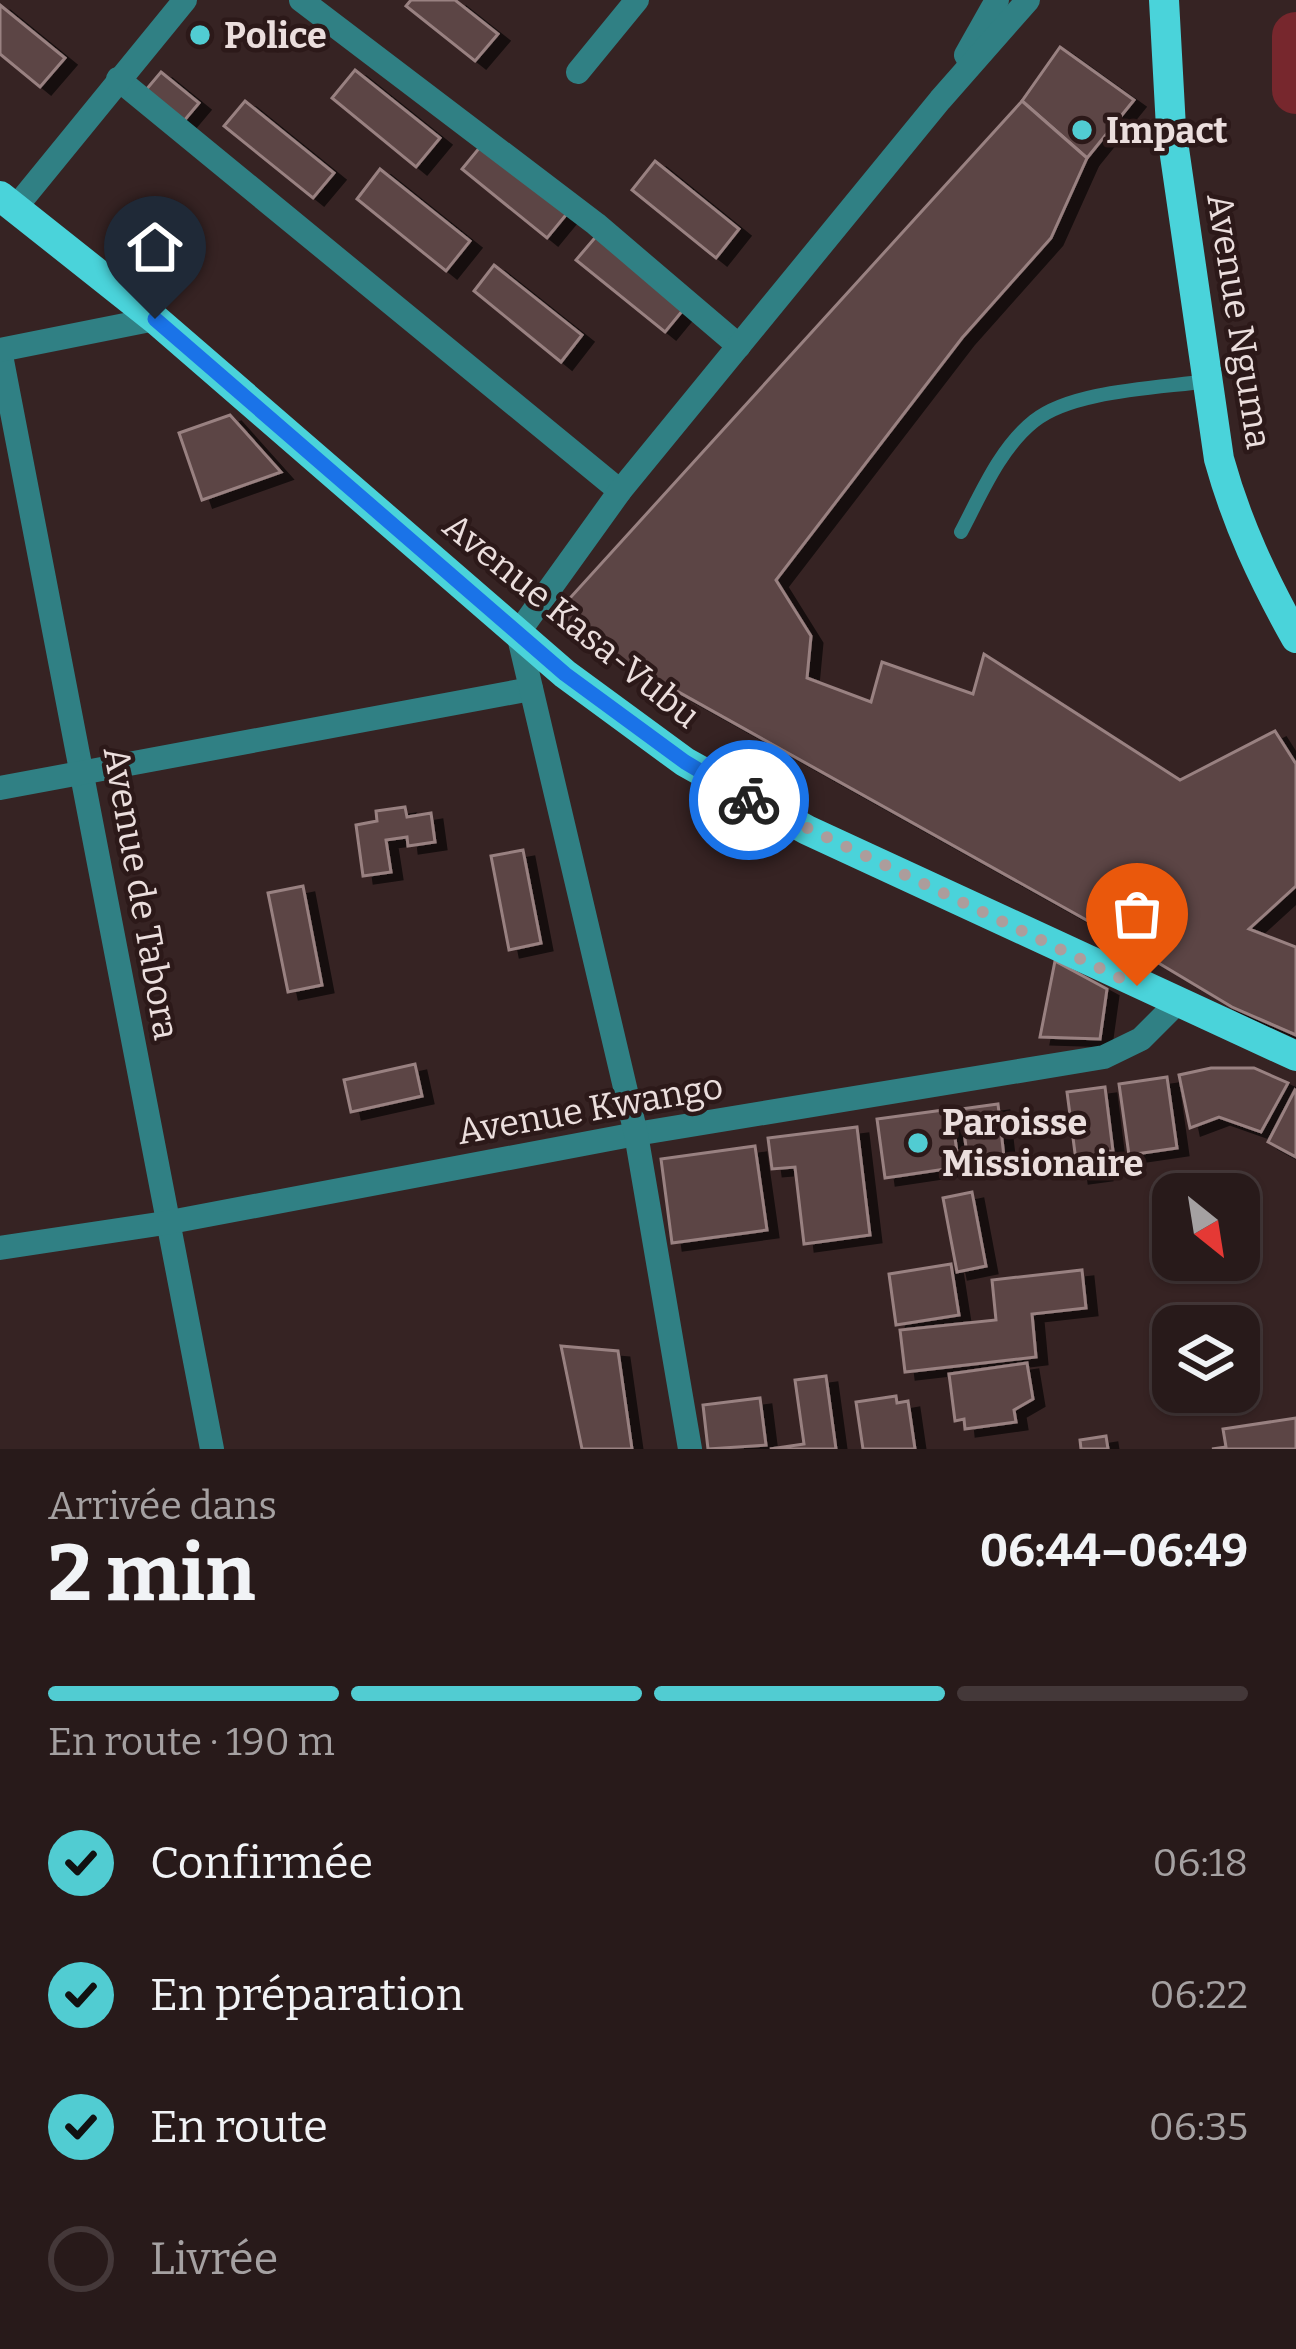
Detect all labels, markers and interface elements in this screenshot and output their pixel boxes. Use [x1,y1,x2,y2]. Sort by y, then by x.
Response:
place label: Police [224,14,327,58]
marker: Police [187,22,213,48]
place label: Impact [1106,109,1228,153]
marker: Impact [1069,117,1095,143]
street label: Avenue Nguma [1197,190,1281,452]
pin [104,196,206,319]
icon: home [122,214,188,280]
street label: Avenue Kasa-Vubu [434,504,708,738]
courier [689,740,809,860]
street label: Avenue de Tabora [94,743,188,1043]
icon: bike [716,767,782,833]
pin [1086,863,1188,986]
icon: bag [1104,881,1170,947]
street label: Avenue Kwango [454,1064,726,1154]
place label: Paroisse Missionaire [942,1101,1144,1186]
marker: Paroisse Missionaire [905,1130,931,1156]
north arrow [1152,1173,1260,1281]
map controls [1152,1173,1260,1413]
button: layers [1152,1305,1260,1413]
text: Arrivée dans [48,1483,277,1529]
text: 06:44–06:49 [980,1524,1248,1578]
text: 2 min [48,1527,255,1621]
text: En route · 190 m [48,1719,335,1765]
icon: check [48,1830,114,1896]
text: Confirmée [150,1836,373,1890]
text: 06:18 [1153,1840,1248,1886]
icon: check [48,1962,114,2028]
text: En préparation [150,1968,464,2022]
text: 06:22 [1149,1972,1248,2018]
icon: check [48,2094,114,2160]
text: En route [150,2100,328,2154]
text: 06:35 [1149,2104,1248,2150]
text: Livrée [150,2232,278,2286]

